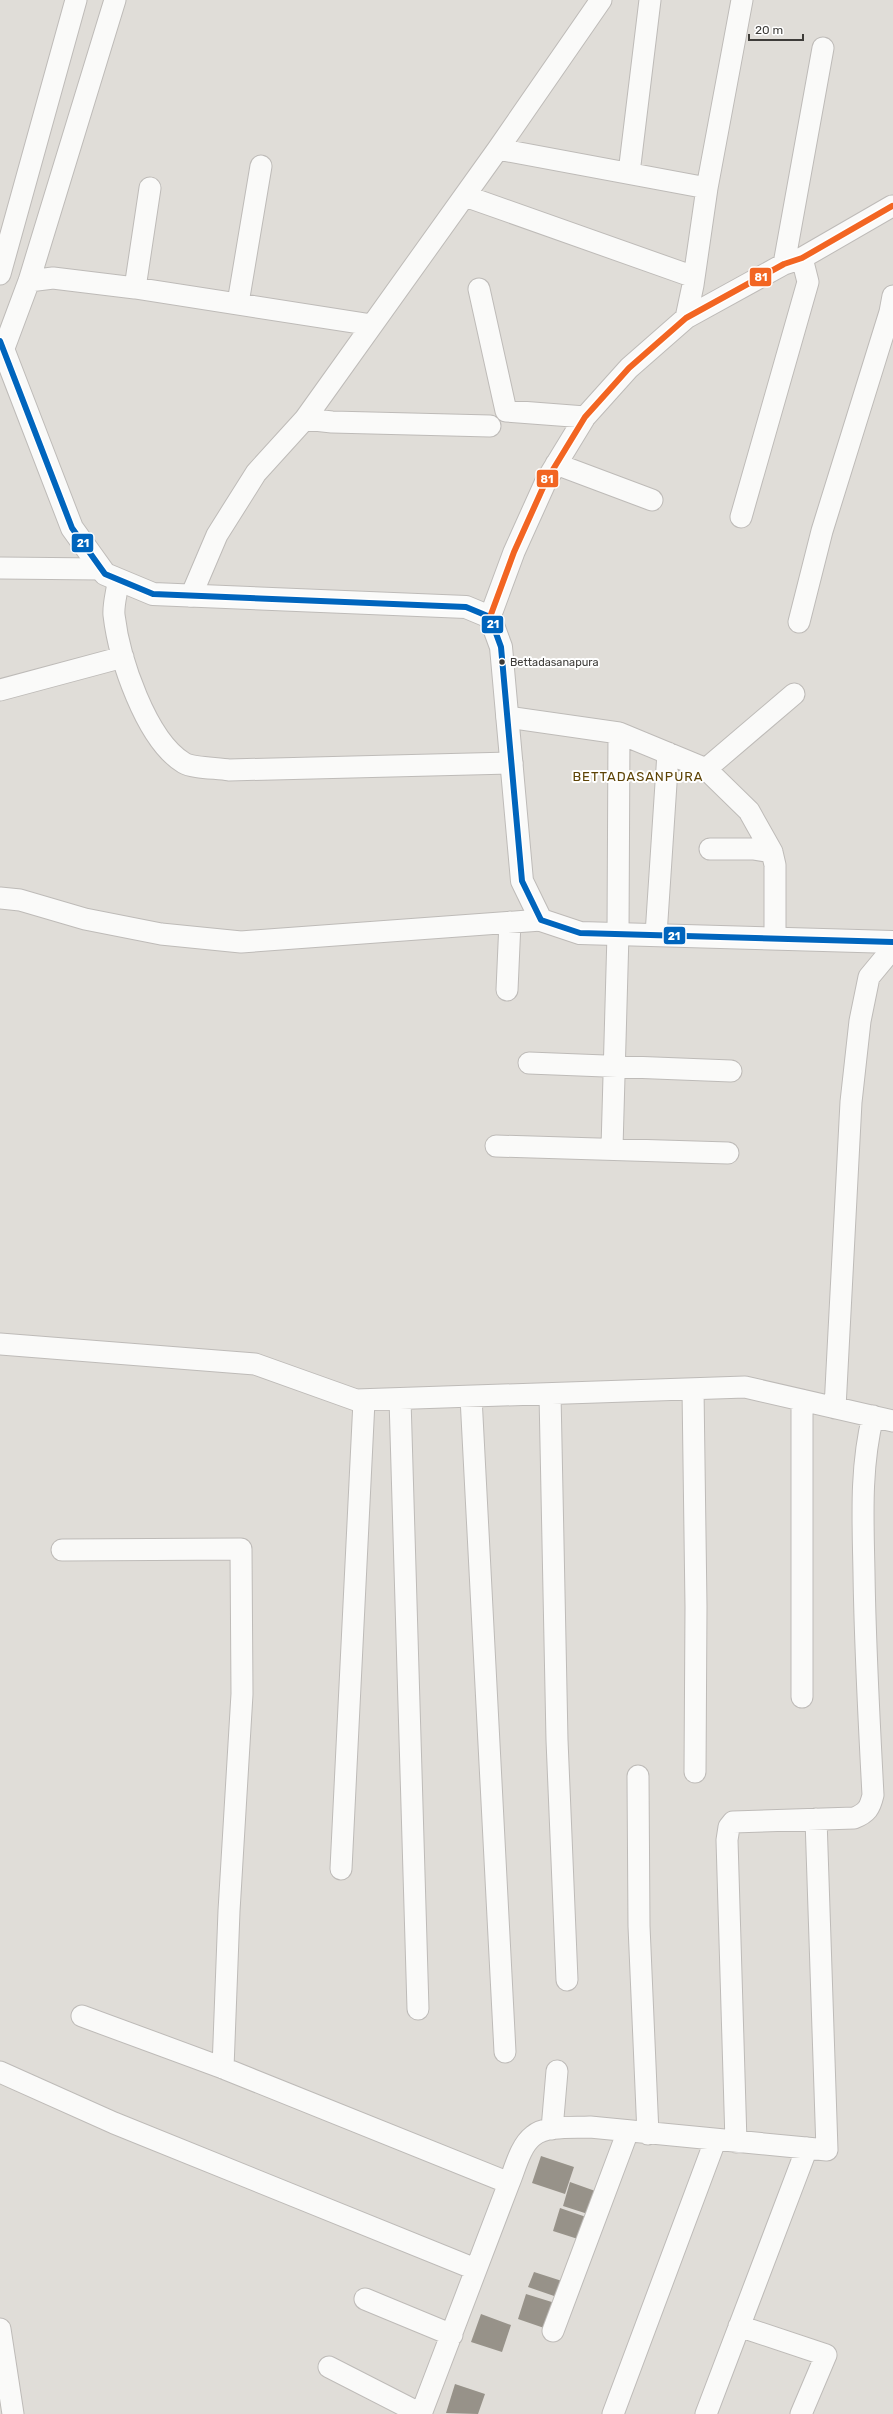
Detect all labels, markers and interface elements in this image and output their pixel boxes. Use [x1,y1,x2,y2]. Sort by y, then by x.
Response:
scale bar [749,16,803,42]
text: 20 m [755,23,783,37]
line badge: 81 [749,267,772,287]
text: 81 [755,271,767,284]
line badge: 81 [536,469,559,488]
text: 81 [541,473,553,486]
line badge: 21 [71,533,94,553]
text: 21 [77,537,89,550]
line badge: 21 [481,615,504,634]
text: 21 [487,618,499,631]
place label: Bettadasanapura [510,656,599,669]
marker: Bettadasanapura [497,657,507,667]
district label: BETTADASANPURA [572,769,704,784]
line badge: 21 [663,926,686,945]
text: 21 [668,930,680,943]

